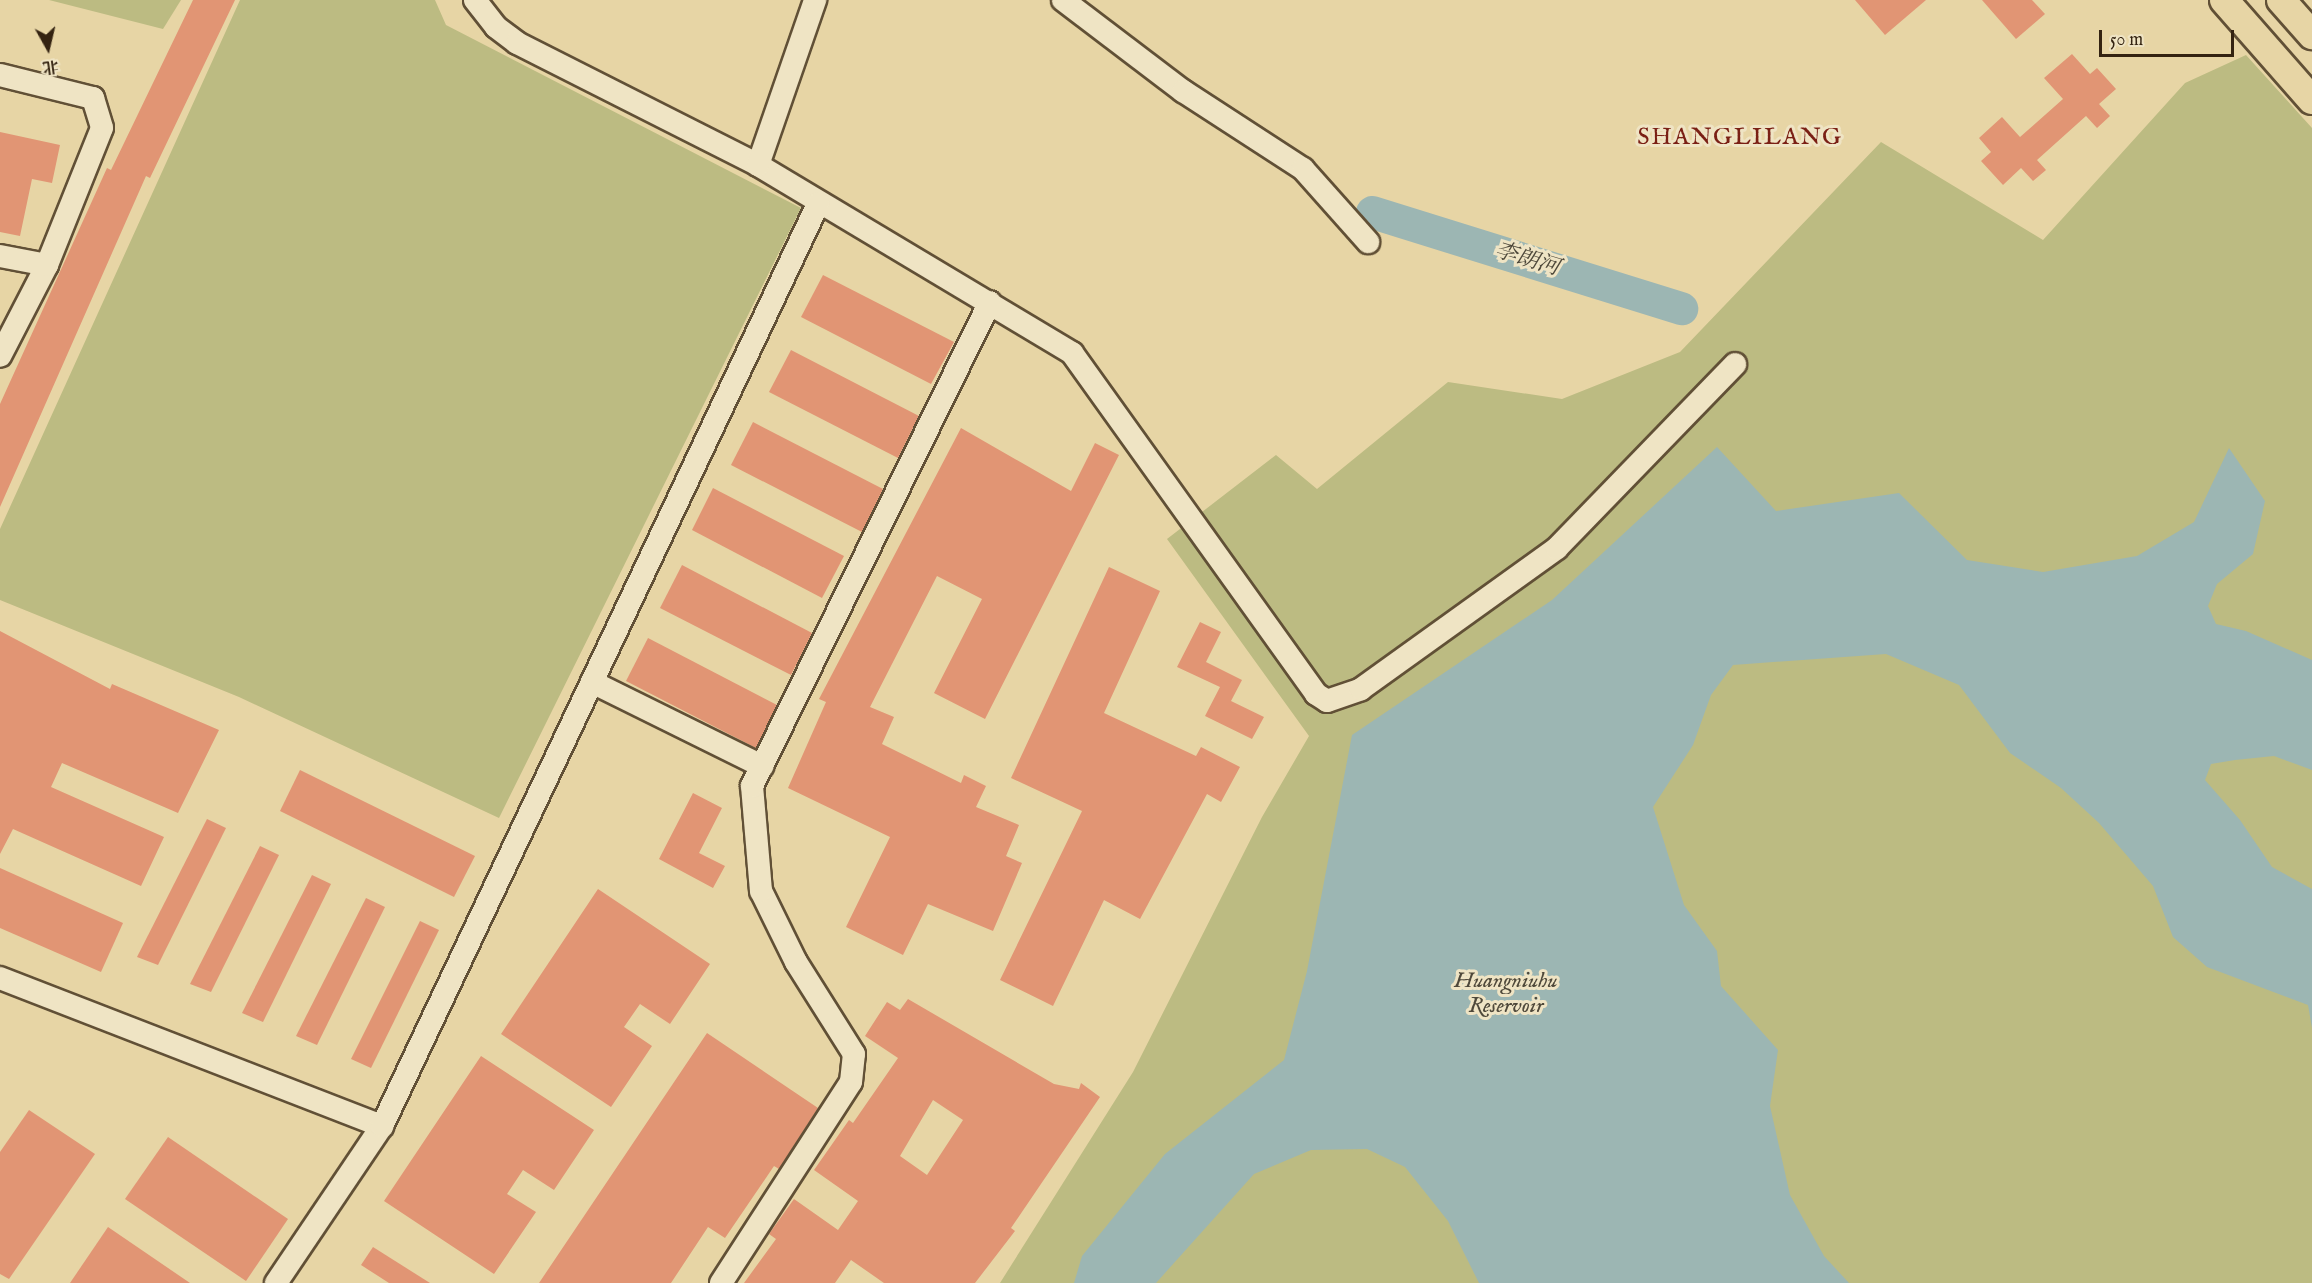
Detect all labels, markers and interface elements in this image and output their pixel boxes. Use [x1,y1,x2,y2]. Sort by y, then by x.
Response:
north arrow [18,18,78,78]
scale bar [2102,18,2237,56]
text: 50 m [2110,29,2143,52]
text: 北 [41,55,60,77]
district label: SHANGLILANG [1637,124,1843,152]
water label: 李朗河 [1492,238,1562,282]
water label: Huangniuhu Reservoir [1454,968,1558,1020]

